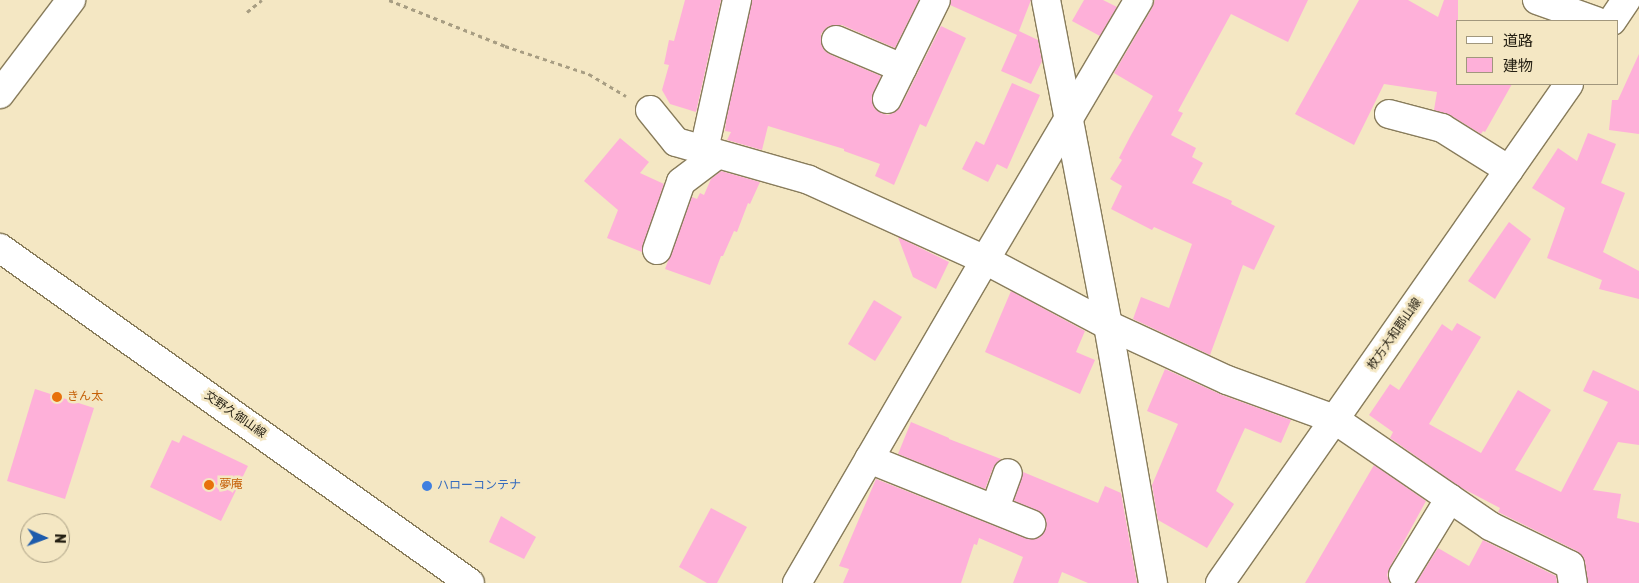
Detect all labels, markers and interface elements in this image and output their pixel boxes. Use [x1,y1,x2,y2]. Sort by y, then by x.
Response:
legend [1456,20,1619,85]
text: 道路 [1503,32,1533,50]
text: 建物 [1503,57,1533,75]
street label: 枚方大和郡山線 [1365,295,1425,373]
street label: 交野久御山線 [201,388,269,442]
place label: きん太 [67,390,103,404]
marker: きん太 [51,391,63,403]
place label: 夢庵 [219,478,243,492]
marker: 夢庵 [203,479,215,491]
place label: ハローコンテナ [437,479,521,493]
marker: ハローコンテナ [421,480,433,492]
north arrow [20,513,70,563]
text: N [51,533,68,544]

